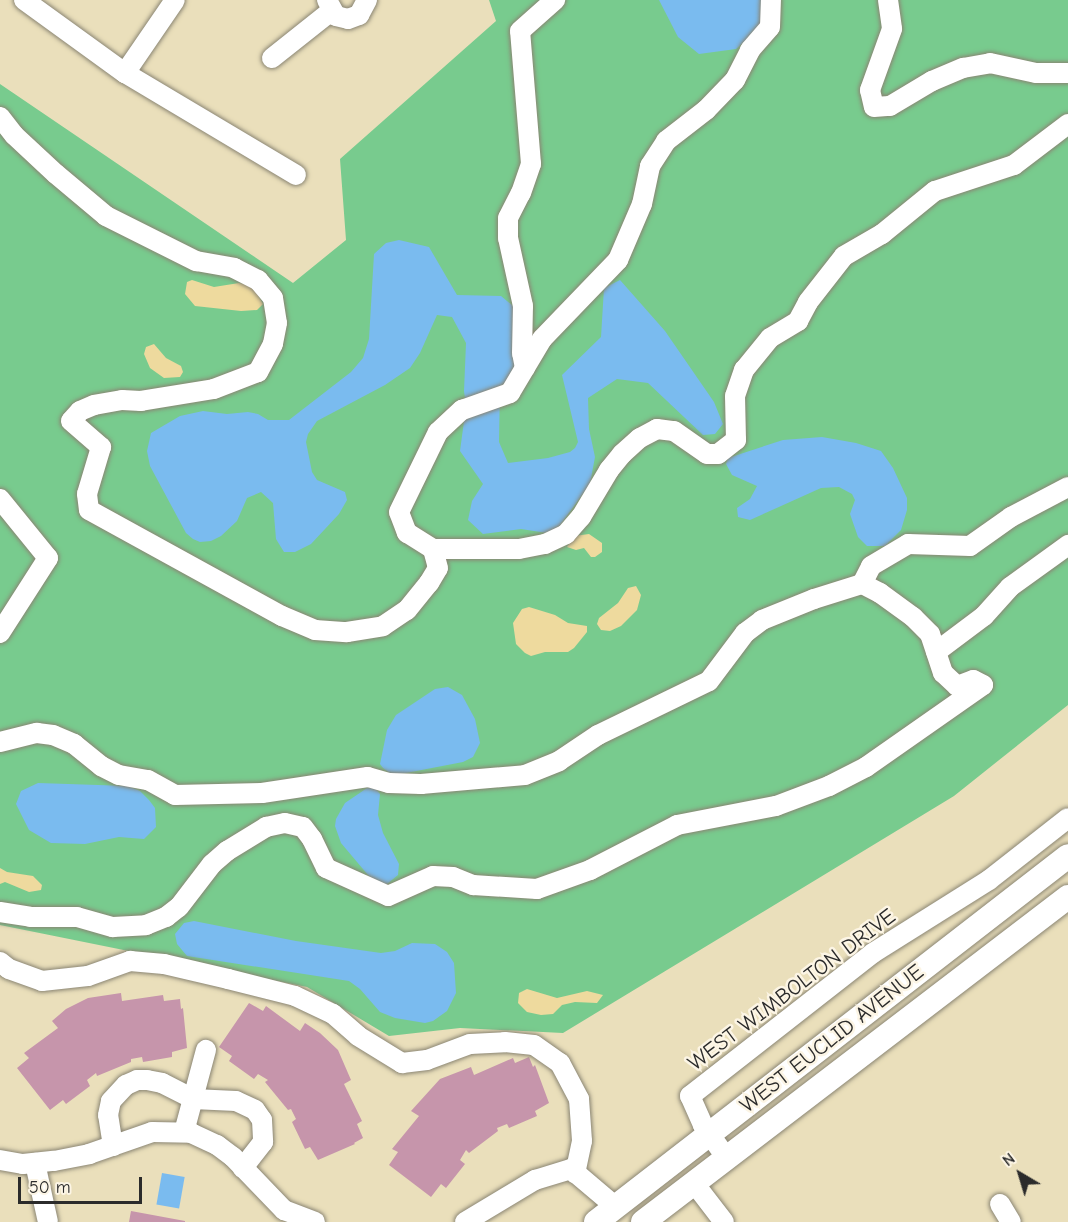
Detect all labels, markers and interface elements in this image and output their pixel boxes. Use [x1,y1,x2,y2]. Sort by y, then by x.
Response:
street label: WEST WIMBOLTON DRIVE [683,903,901,1077]
street label: WEST EUCLID AVENUE [735,959,929,1119]
north arrow [990,1144,1050,1204]
text: N [999,1150,1019,1170]
scale bar [21,1165,146,1203]
text: 50 m [29,1177,71,1198]

